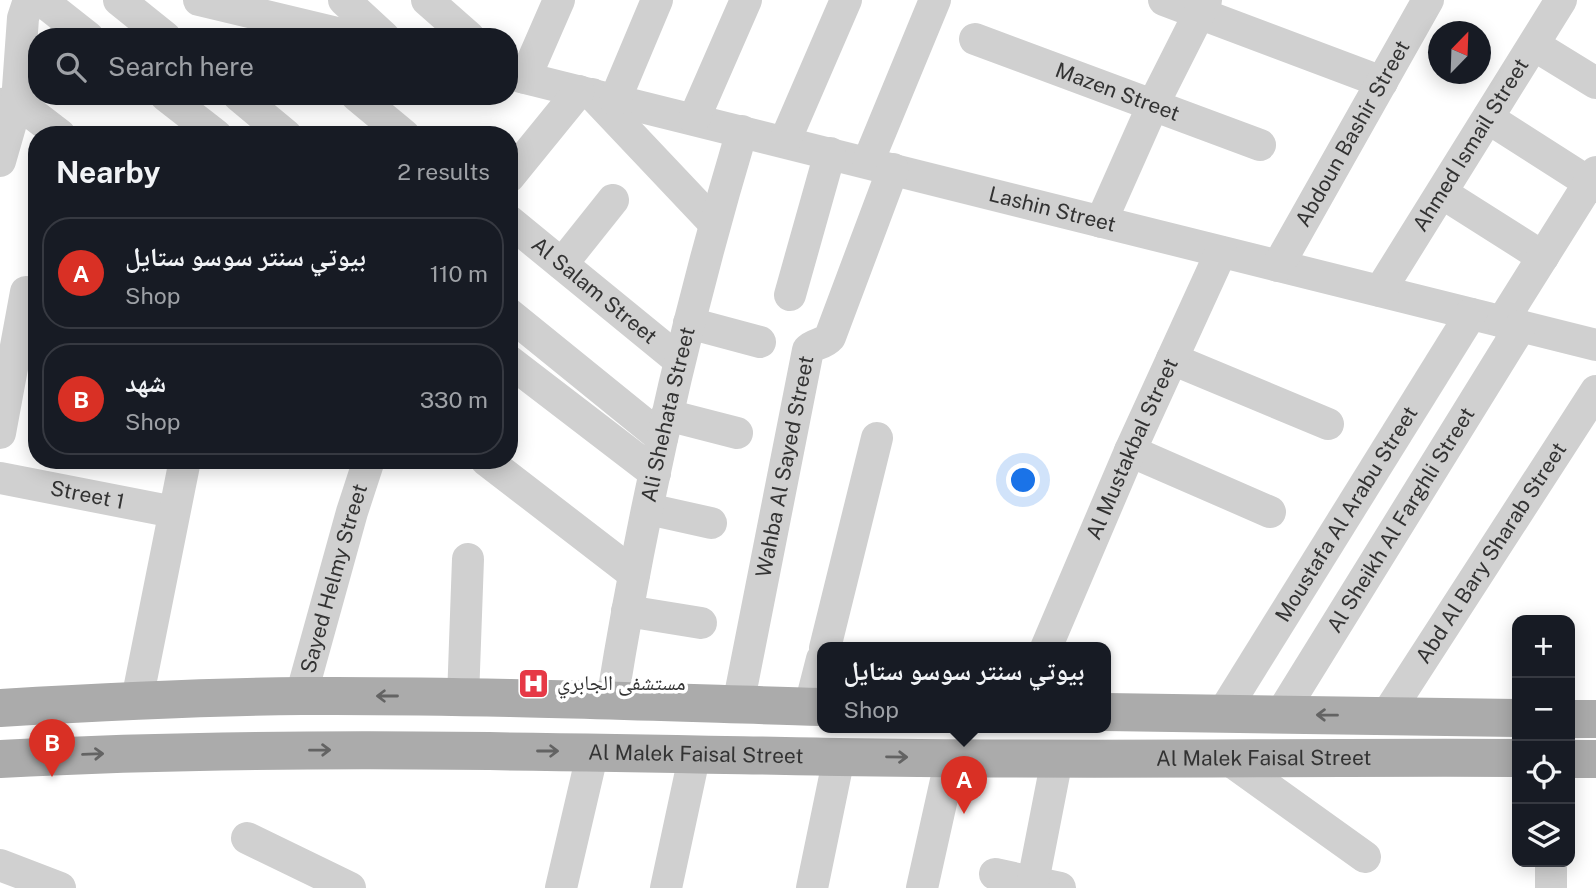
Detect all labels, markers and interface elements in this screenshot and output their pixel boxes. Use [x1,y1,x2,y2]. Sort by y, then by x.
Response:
north arrow [1428,21,1491,84]
search box [28,28,518,105]
street label: Abdoun Bashir Street [1290,36,1415,231]
icon: search [52,48,90,86]
text: Search here [108,51,254,82]
street label: Ahmed Ismail Street [1407,53,1534,236]
street label: Mazen Street [1052,57,1183,126]
text: Nearby [56,154,160,190]
text: 2 results [397,158,490,185]
street label: Lashin Street [986,181,1119,237]
street label: Al Salam Street [527,232,662,349]
text: بيوتي سنتر سوسو ستايل [125,241,366,272]
text: A [73,260,89,287]
text: 110 m [430,260,488,287]
text: Shop [125,282,180,309]
street label: Ali Shehata Street [636,324,700,504]
street label: Wahba Al Sayed Street [750,353,819,580]
street label: Al Mustakbal Street [1081,354,1183,543]
text: شهد [125,367,166,398]
text: B [73,386,89,413]
text: 330 m [420,386,488,413]
street label: Moustafa Al Arabu Street [1270,401,1423,627]
street label: Al Sheikh Al Farghli Street [1321,403,1480,637]
text: Shop [125,408,180,435]
street label: Abd Al Bary Sharab Street [1410,438,1571,668]
your location [1006,463,1040,497]
street label: Street 1 [48,475,127,514]
street label: Sayed Helmy Street [295,481,372,676]
map controls [1512,615,1575,867]
button: + [1512,615,1575,678]
popup [817,642,1111,733]
text: بيوتي سنتر سوسو ستايل [844,655,1084,686]
hospital icon: مستشفى الجابري [517,666,551,700]
place label: مستشفى الجابري [557,670,686,699]
button: − [1512,678,1575,741]
one-way arrow [375,689,398,703]
text: Shop [844,696,899,723]
one-way arrow [1315,708,1338,722]
pin: B [29,719,75,777]
street label: Al Malek Faisal Street [588,739,804,768]
button: locate [1512,741,1575,804]
one-way arrow [308,743,331,757]
one-way arrow [536,744,559,758]
street label: Al Malek Faisal Street [1156,745,1372,771]
one-way arrow [81,748,104,761]
one-way arrow [886,751,909,764]
pin: A [941,756,987,814]
button: layers [1512,804,1575,867]

